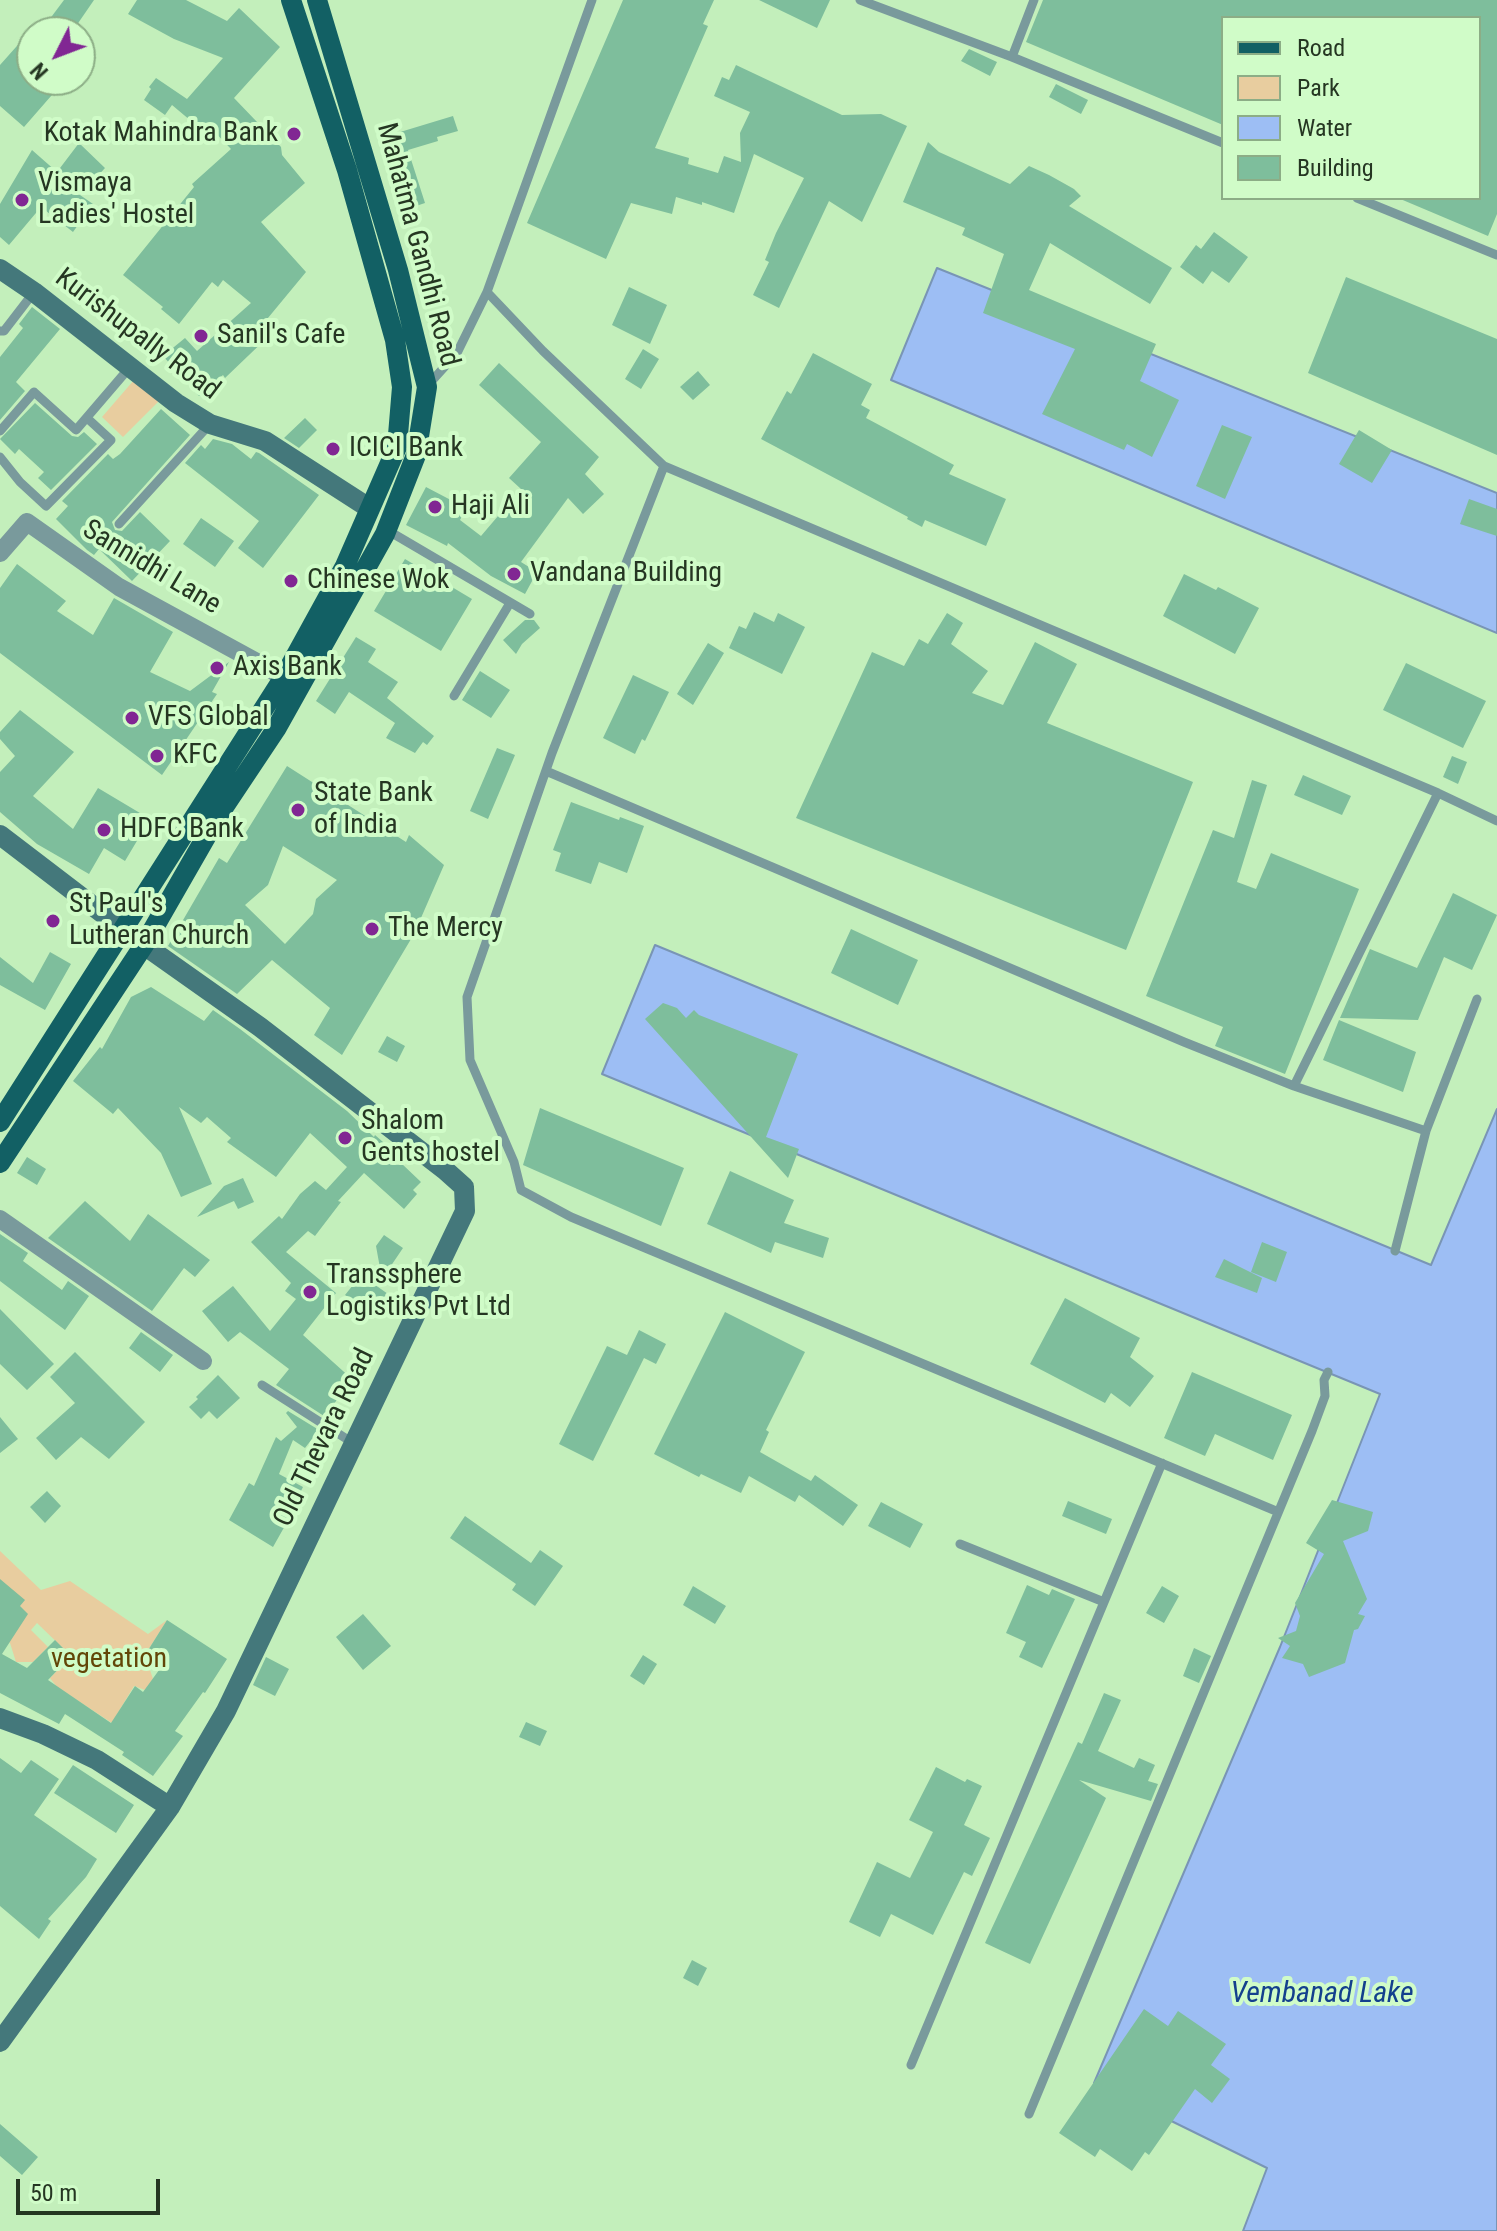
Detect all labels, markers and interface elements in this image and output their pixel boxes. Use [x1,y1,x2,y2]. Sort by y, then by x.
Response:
north arrow [16,16,96,96]
legend [1221,16,1481,200]
text: Road [1297,34,1345,62]
text: N [25,58,53,84]
text: Park [1297,74,1340,102]
text: Water [1297,114,1352,142]
place label: Kotak Mahindra Bank [44,117,278,151]
street label: Mahatma Gandhi Road [368,120,466,370]
marker: Kotak Mahindra Bank [285,125,303,143]
text: Building [1297,154,1374,182]
place label: Vismaya Ladies' Hostel [38,167,194,233]
marker: Vismaya Ladies' Hostel [13,191,31,209]
street label: Kurishupally Road [48,262,226,408]
place label: Sanil's Cafe [217,319,345,353]
marker: Sanil's Cafe [192,327,210,345]
place label: ICICI Bank [349,432,463,466]
marker: ICICI Bank [324,440,342,458]
place label: Haji Ali [451,490,530,524]
marker: Haji Ali [426,498,444,516]
street label: Sannidhi Lane [76,514,226,622]
place label: Vandana Building [530,557,722,591]
place label: Chinese Wok [307,564,449,598]
marker: Vandana Building [505,565,523,583]
marker: Chinese Wok [282,572,300,590]
place label: Axis Bank [233,651,342,685]
marker: Axis Bank [208,659,226,677]
place label: VFS Global [148,701,269,735]
marker: VFS Global [123,709,141,727]
place label: KFC [173,739,218,773]
marker: KFC [148,747,166,765]
place label: State Bank of India [314,777,433,843]
marker: State Bank of India [289,801,307,819]
place label: HDFC Bank [120,813,244,847]
marker: HDFC Bank [95,821,113,839]
place label: St Paul's Lutheran Church [69,888,249,954]
marker: St Paul's Lutheran Church [44,912,62,930]
place label: The Mercy [388,912,503,946]
marker: The Mercy [363,920,381,938]
place label: Shalom Gents hostel [361,1105,500,1171]
marker: Shalom Gents hostel [336,1129,354,1147]
place label: Transsphere Logistiks Pvt Ltd [326,1259,511,1325]
marker: Transsphere Logistiks Pvt Ltd [301,1283,319,1301]
street label: Old Thevara Road [267,1344,383,1532]
park label: vegetation [51,1643,167,1677]
water label: Vembanad Lake [1230,1976,1414,2012]
scale bar [20,2163,164,2213]
text: 50 m [30,2179,77,2207]

